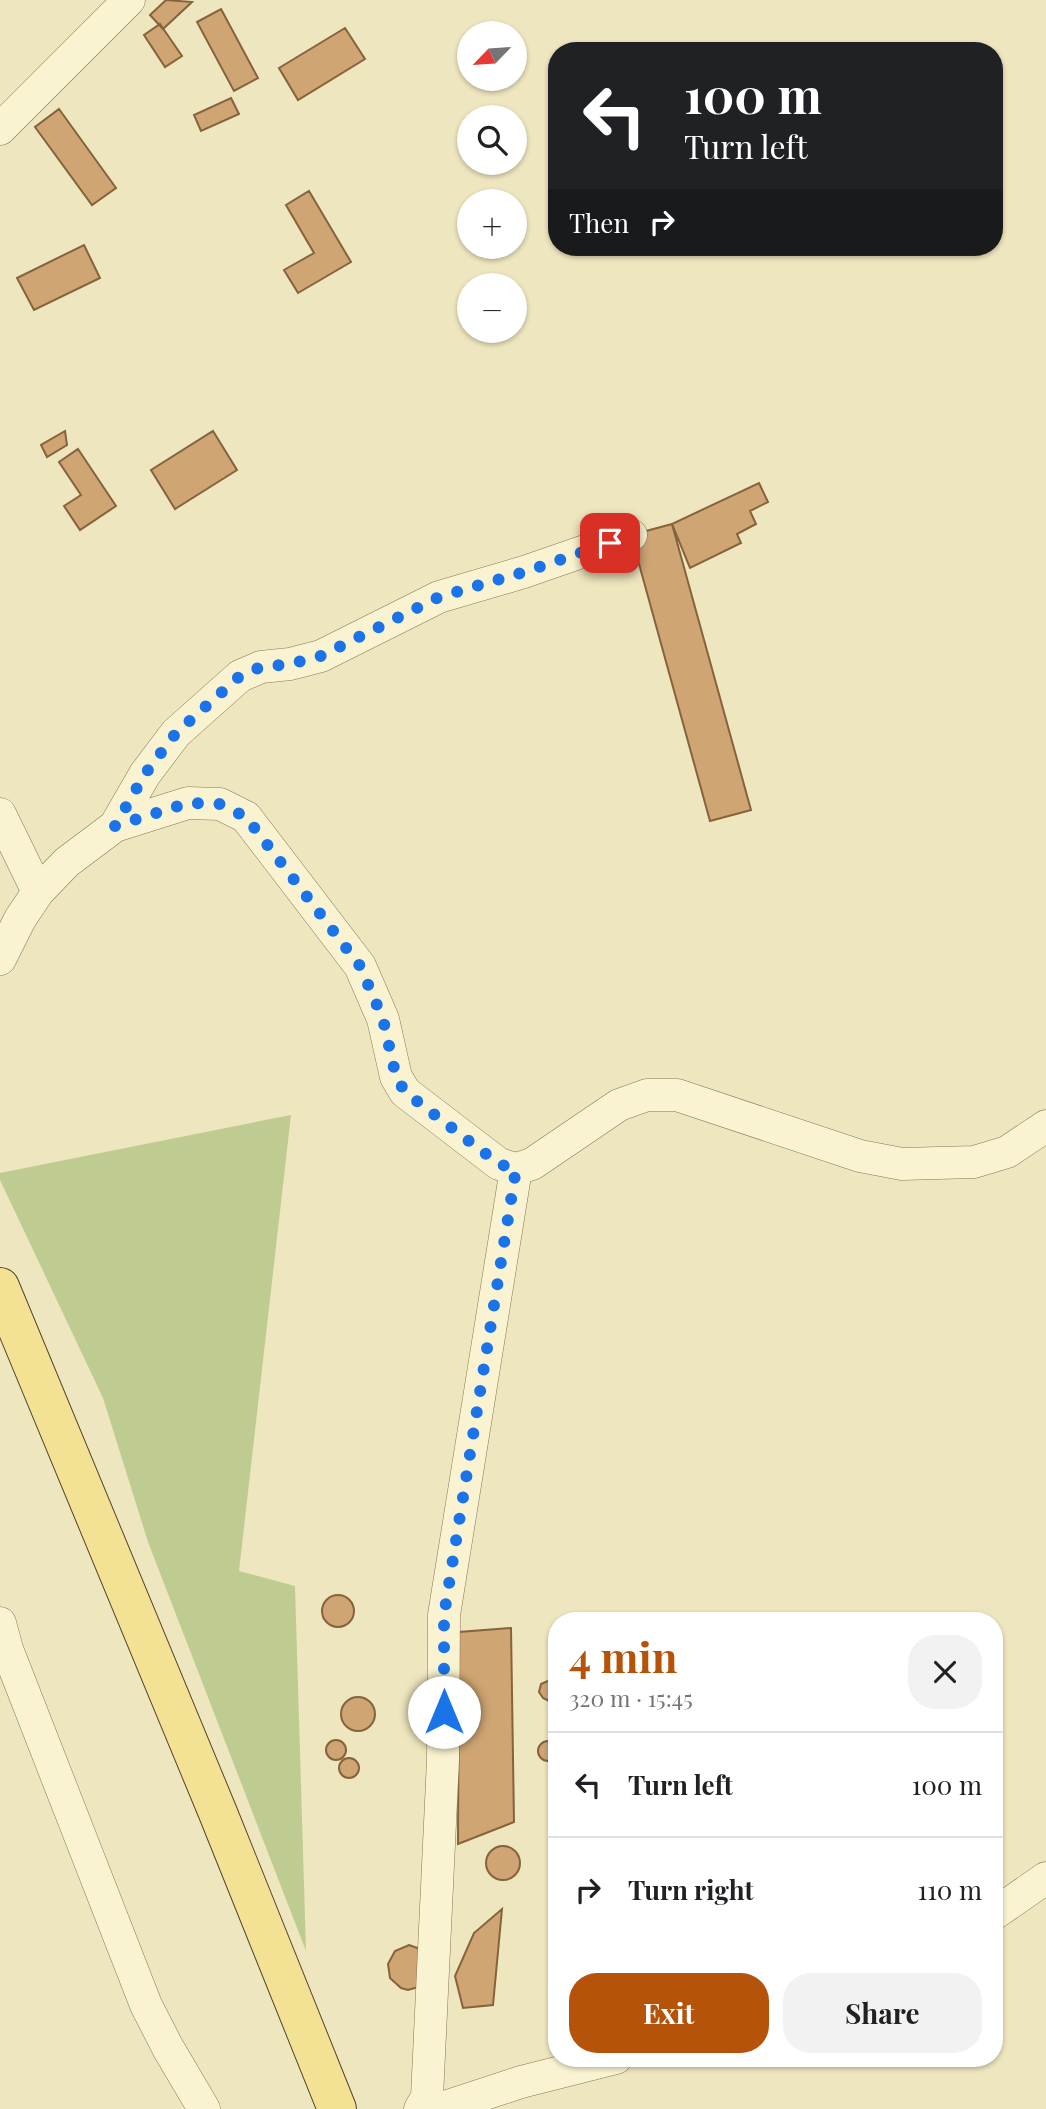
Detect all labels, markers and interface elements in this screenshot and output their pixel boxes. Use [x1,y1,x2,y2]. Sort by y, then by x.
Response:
north arrow [457,21,527,91]
map controls [457,21,527,343]
text: 100 m [684,61,822,126]
icon: left [569,70,660,161]
button: search [457,105,527,175]
text: Turn left [684,124,808,167]
button: + [457,189,527,259]
icon: right [643,203,681,241]
text: Then [569,205,629,240]
button: − [457,273,527,343]
pin [580,513,640,573]
icon: arrive [591,524,629,562]
text: 4 min [569,1628,678,1684]
button: close [908,1635,982,1709]
position arrow [407,1675,481,1749]
text: 320 m · 15:45 [569,1682,693,1713]
icon: left [569,1766,607,1804]
text: Turn left [628,1767,733,1802]
text: 100 m [912,1767,982,1802]
icon: right [569,1871,607,1909]
text: Turn right [628,1872,754,1907]
text: 110 m [918,1872,982,1907]
button: Exit [569,1973,769,2053]
button: Share [783,1973,982,2053]

